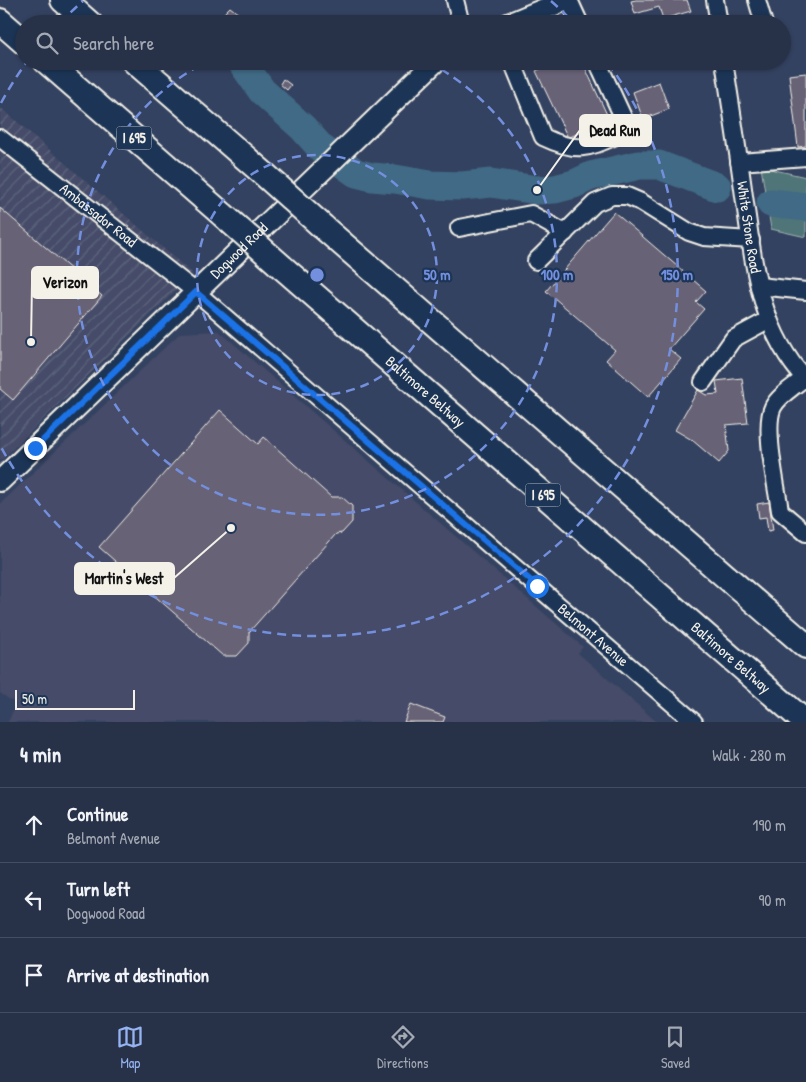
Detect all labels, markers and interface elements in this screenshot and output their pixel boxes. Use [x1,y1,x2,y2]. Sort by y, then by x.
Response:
search box [15,15,791,70]
icon: search [33,29,61,57]
text: Search here [73,30,154,56]
callout: Dead Run [580,115,651,146]
text: Dead Run [589,119,641,141]
road number: I 695 [116,126,152,150]
street label: Ambassador Road [56,178,142,252]
street label: White Stone Road [732,180,767,275]
street label: Dogwood Road [205,217,272,283]
text: 50 m [424,264,450,285]
text: 100 m [541,264,573,285]
text: 150 m [661,264,693,285]
centre of rings [308,266,326,284]
callout: Verizon [32,267,98,298]
text: Verizon [42,271,88,293]
street label: Baltimore Beltway [381,351,470,432]
route end [24,437,47,460]
road number: I 695 [526,484,560,506]
callout: Martin's West [75,563,174,594]
text: Martin's West [85,567,164,589]
route start [526,575,549,598]
street label: Belmont Avenue [554,598,633,671]
street label: Baltimore Beltway [687,617,776,698]
scale bar [15,687,135,710]
text: 50 m [22,689,47,708]
text: 4 min [20,740,61,769]
text: Walk · 280 m [712,744,786,766]
text: Continue [67,801,128,827]
icon: ahead [20,811,48,839]
text: 190 m [753,814,786,836]
text: Belmont Avenue [67,827,160,849]
text: Turn left [67,876,130,902]
icon: left [20,886,48,914]
text: 90 m [758,889,786,911]
text: Dogwood Road [67,902,145,924]
icon: arrive [20,961,48,989]
text: Arrive at destination [67,962,209,988]
tab: Map [116,1023,144,1072]
tab: Directions [377,1023,428,1072]
tab: Saved [661,1023,690,1072]

